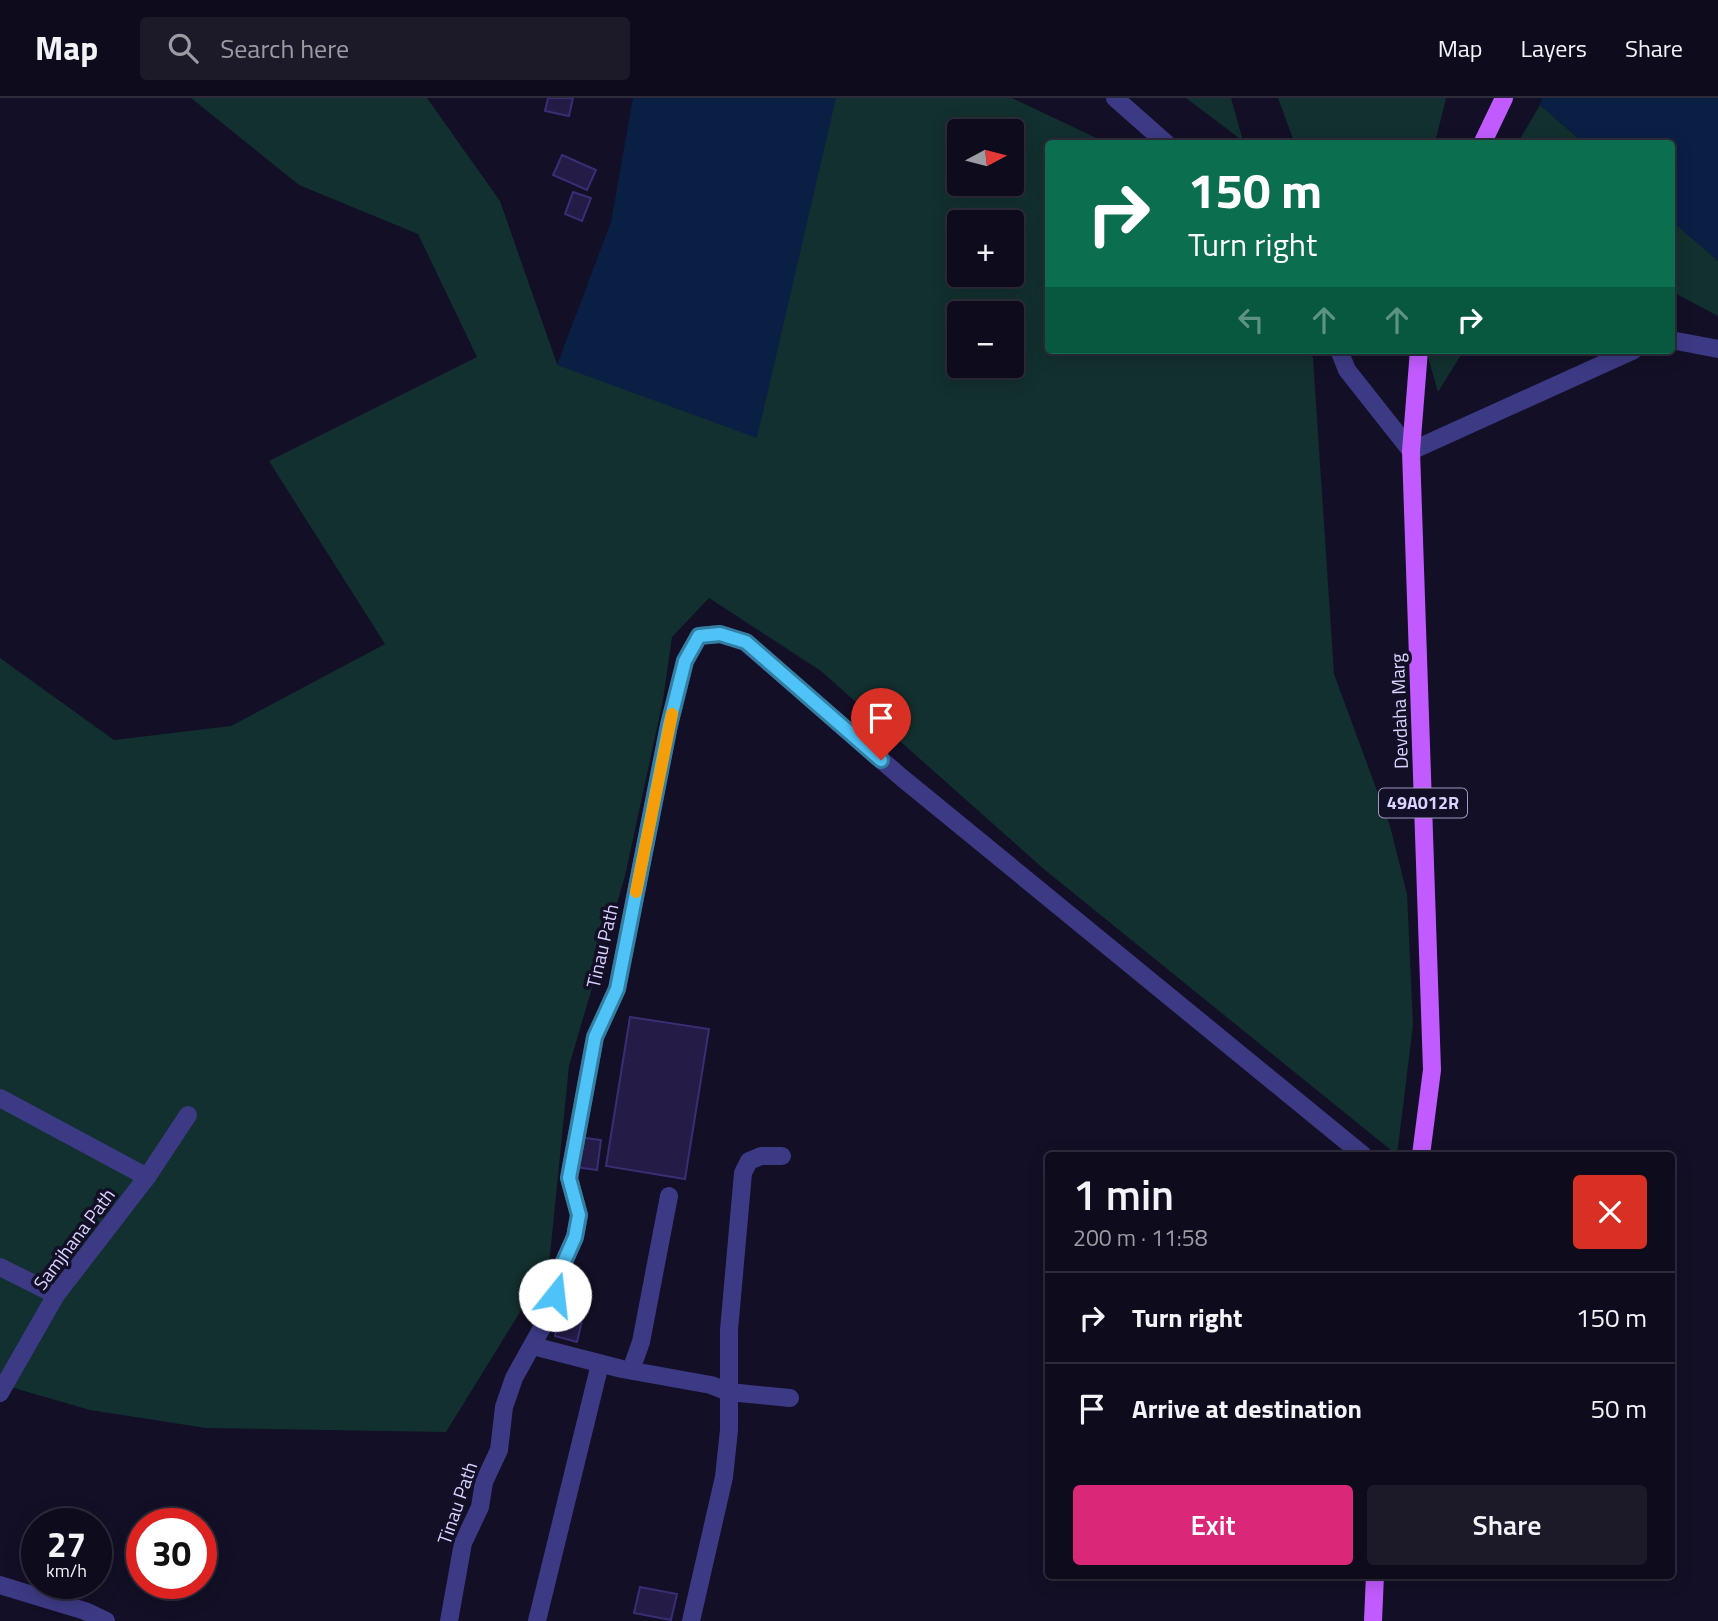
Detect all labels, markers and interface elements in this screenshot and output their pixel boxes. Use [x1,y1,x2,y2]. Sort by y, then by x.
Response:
search box [140,17,630,80]
text: Map [35,23,98,73]
icon: search [164,29,202,67]
text: Search here [220,29,349,68]
text: Map [1438,30,1483,66]
text: Layers [1521,30,1587,66]
text: Share [1625,30,1683,66]
north arrow [947,119,1024,196]
map controls [947,119,1024,378]
text: 150 m [1188,152,1322,227]
icon: right [1073,168,1164,259]
button: + [947,210,1024,287]
text: Turn right [1188,220,1317,268]
button: − [947,301,1024,378]
icon: left [1232,301,1270,339]
icon: ahead [1305,301,1343,339]
icon: ahead [1378,301,1416,339]
icon: right [1451,301,1489,339]
street label: Devdaha Marg [1382,652,1415,769]
pin [851,688,911,760]
icon: arrive [862,699,900,737]
road number: 49A012R [1379,788,1467,818]
street label: Tinau Path [578,901,625,991]
text: 1 min [1073,1162,1174,1226]
button: close [1573,1175,1647,1249]
street label: Samjhana Path [26,1182,122,1296]
text: 200 m · 11:58 [1073,1220,1208,1255]
position arrow [518,1258,592,1332]
text: Turn right [1132,1298,1243,1337]
text: 150 m [1576,1298,1647,1337]
icon: right [1073,1299,1111,1337]
text: Arrive at destination [1132,1389,1362,1428]
text: 50 m [1590,1389,1647,1428]
icon: arrive [1073,1390,1111,1428]
street label: Tinau Path [429,1458,484,1548]
button: Exit [1073,1485,1353,1565]
button: Share [1367,1485,1647,1565]
speed limit sign: 30 [126,1508,217,1599]
text: 27 [47,1517,86,1571]
text: km/h [46,1557,87,1584]

